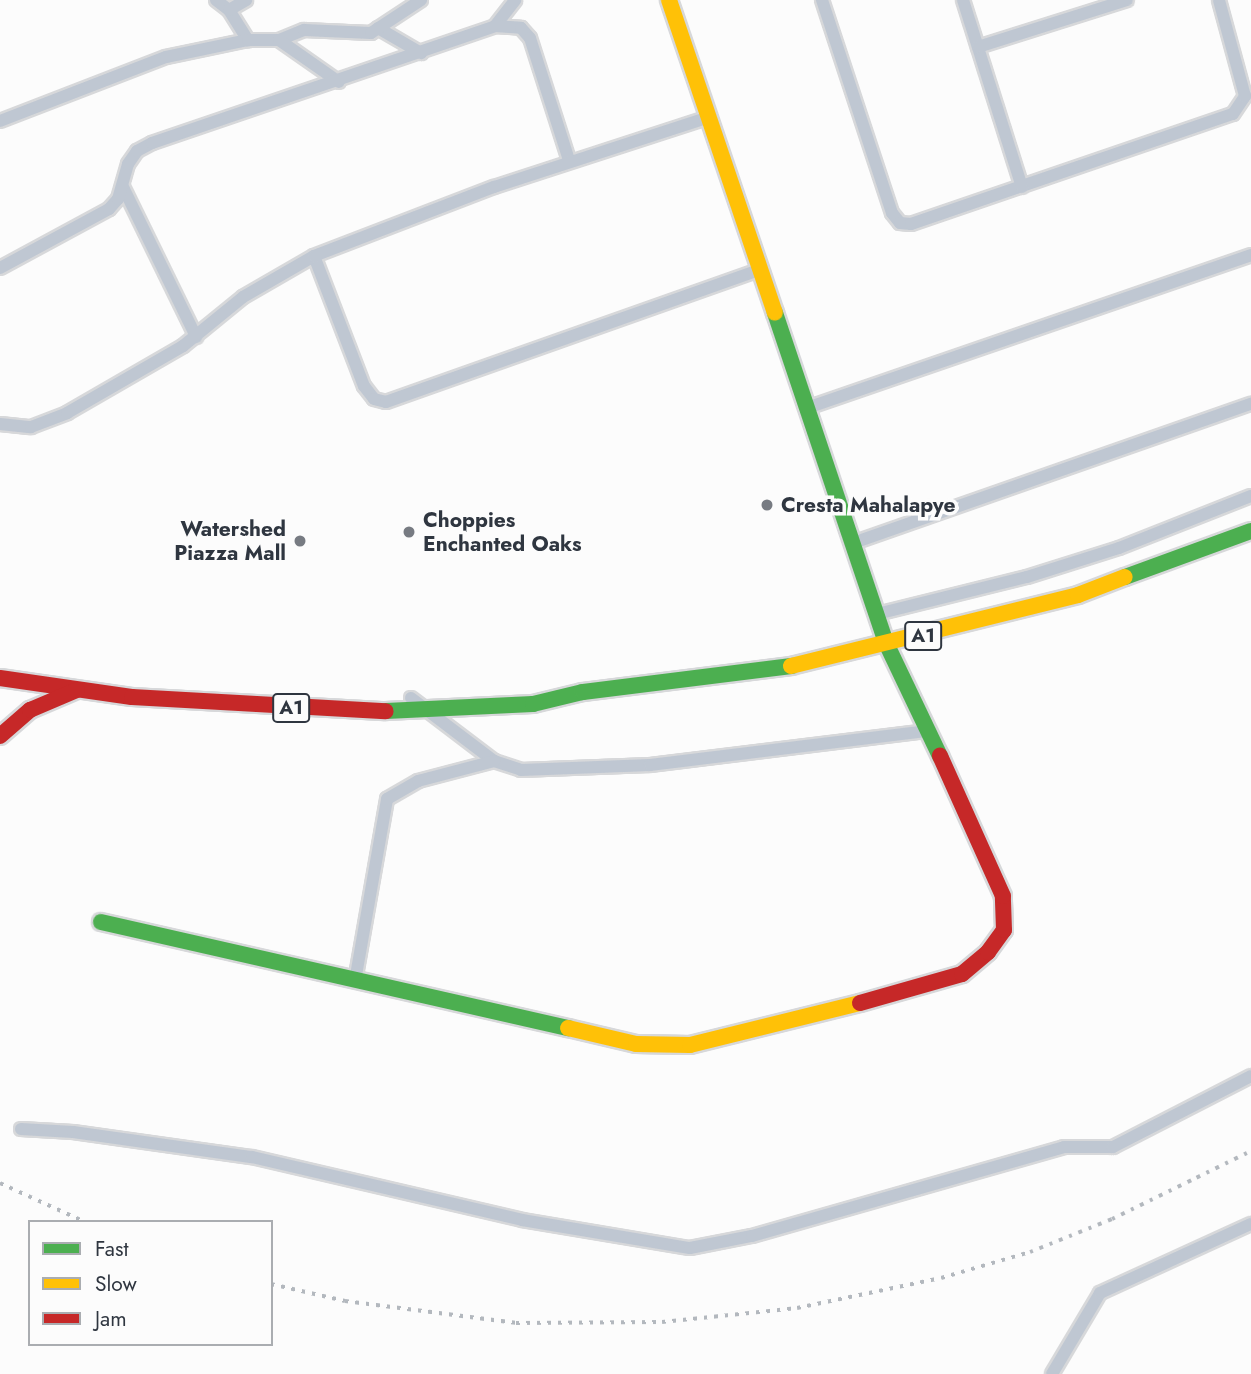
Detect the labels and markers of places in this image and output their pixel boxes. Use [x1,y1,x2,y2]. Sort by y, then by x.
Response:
place label: Cresta Mahalapye [781,492,956,518]
marker: Cresta Mahalapye [759,497,775,513]
place label: Choppies Enchanted Oaks [423,507,582,557]
place label: Watershed Piazza Mall [174,516,286,566]
marker: Choppies Enchanted Oaks [401,524,417,540]
marker: Watershed Piazza Mall [292,533,308,549]

